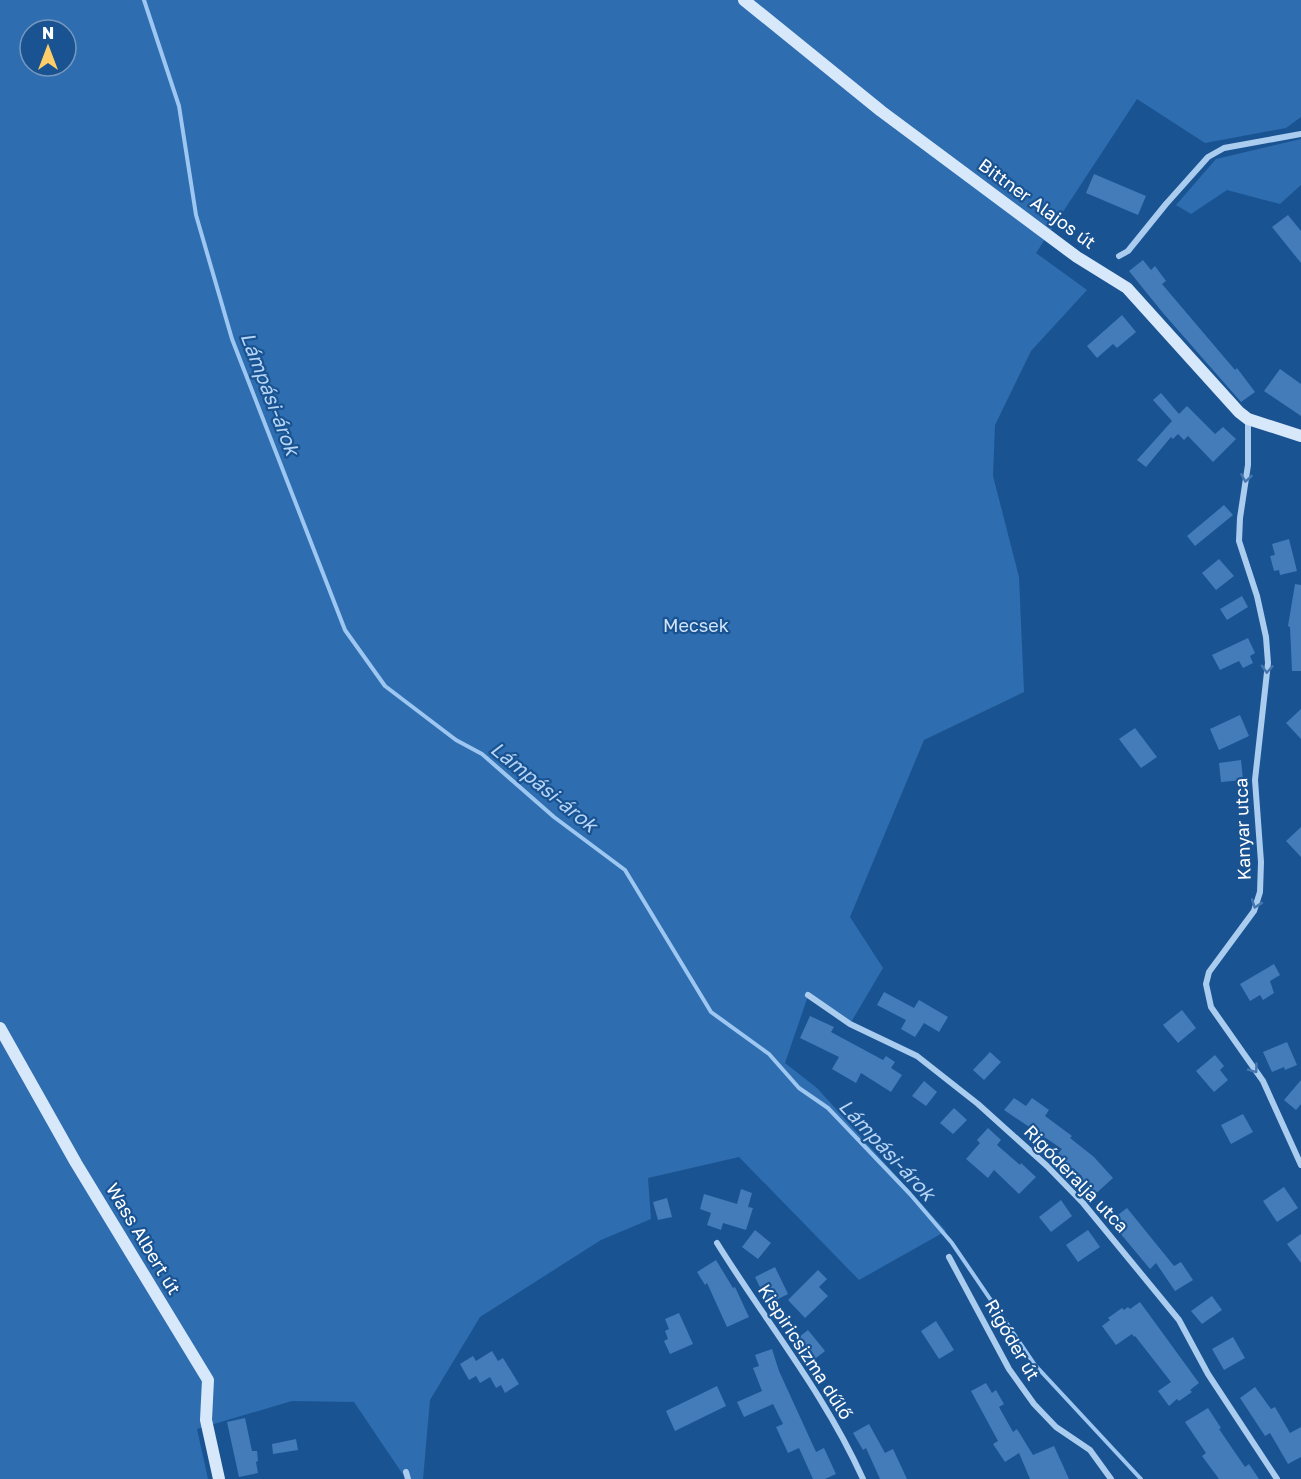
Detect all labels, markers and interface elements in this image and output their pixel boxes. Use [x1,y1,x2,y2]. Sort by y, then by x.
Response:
north arrow [18,18,78,78]
text: N [42,23,54,43]
street label: Bittner Alajos út [975,153,1100,253]
water label: Lámpási-árok [236,329,306,461]
one-way arrow [1241,473,1253,482]
park label: Mecsek [663,614,729,636]
one-way arrow [1260,664,1273,673]
water label: Lámpási-árok [487,736,605,838]
street label: Kanyar utca [1229,777,1255,881]
one-way arrow [1250,898,1263,909]
one-way arrow [1247,1063,1258,1074]
water label: Lámpási-árok [835,1094,943,1207]
street label: Rigóderalja utca [1020,1120,1134,1237]
street label: Wass Albert út [102,1179,186,1298]
street label: Kispiricsizma dűlő [754,1280,858,1423]
street label: Rigóder út [981,1295,1045,1384]

